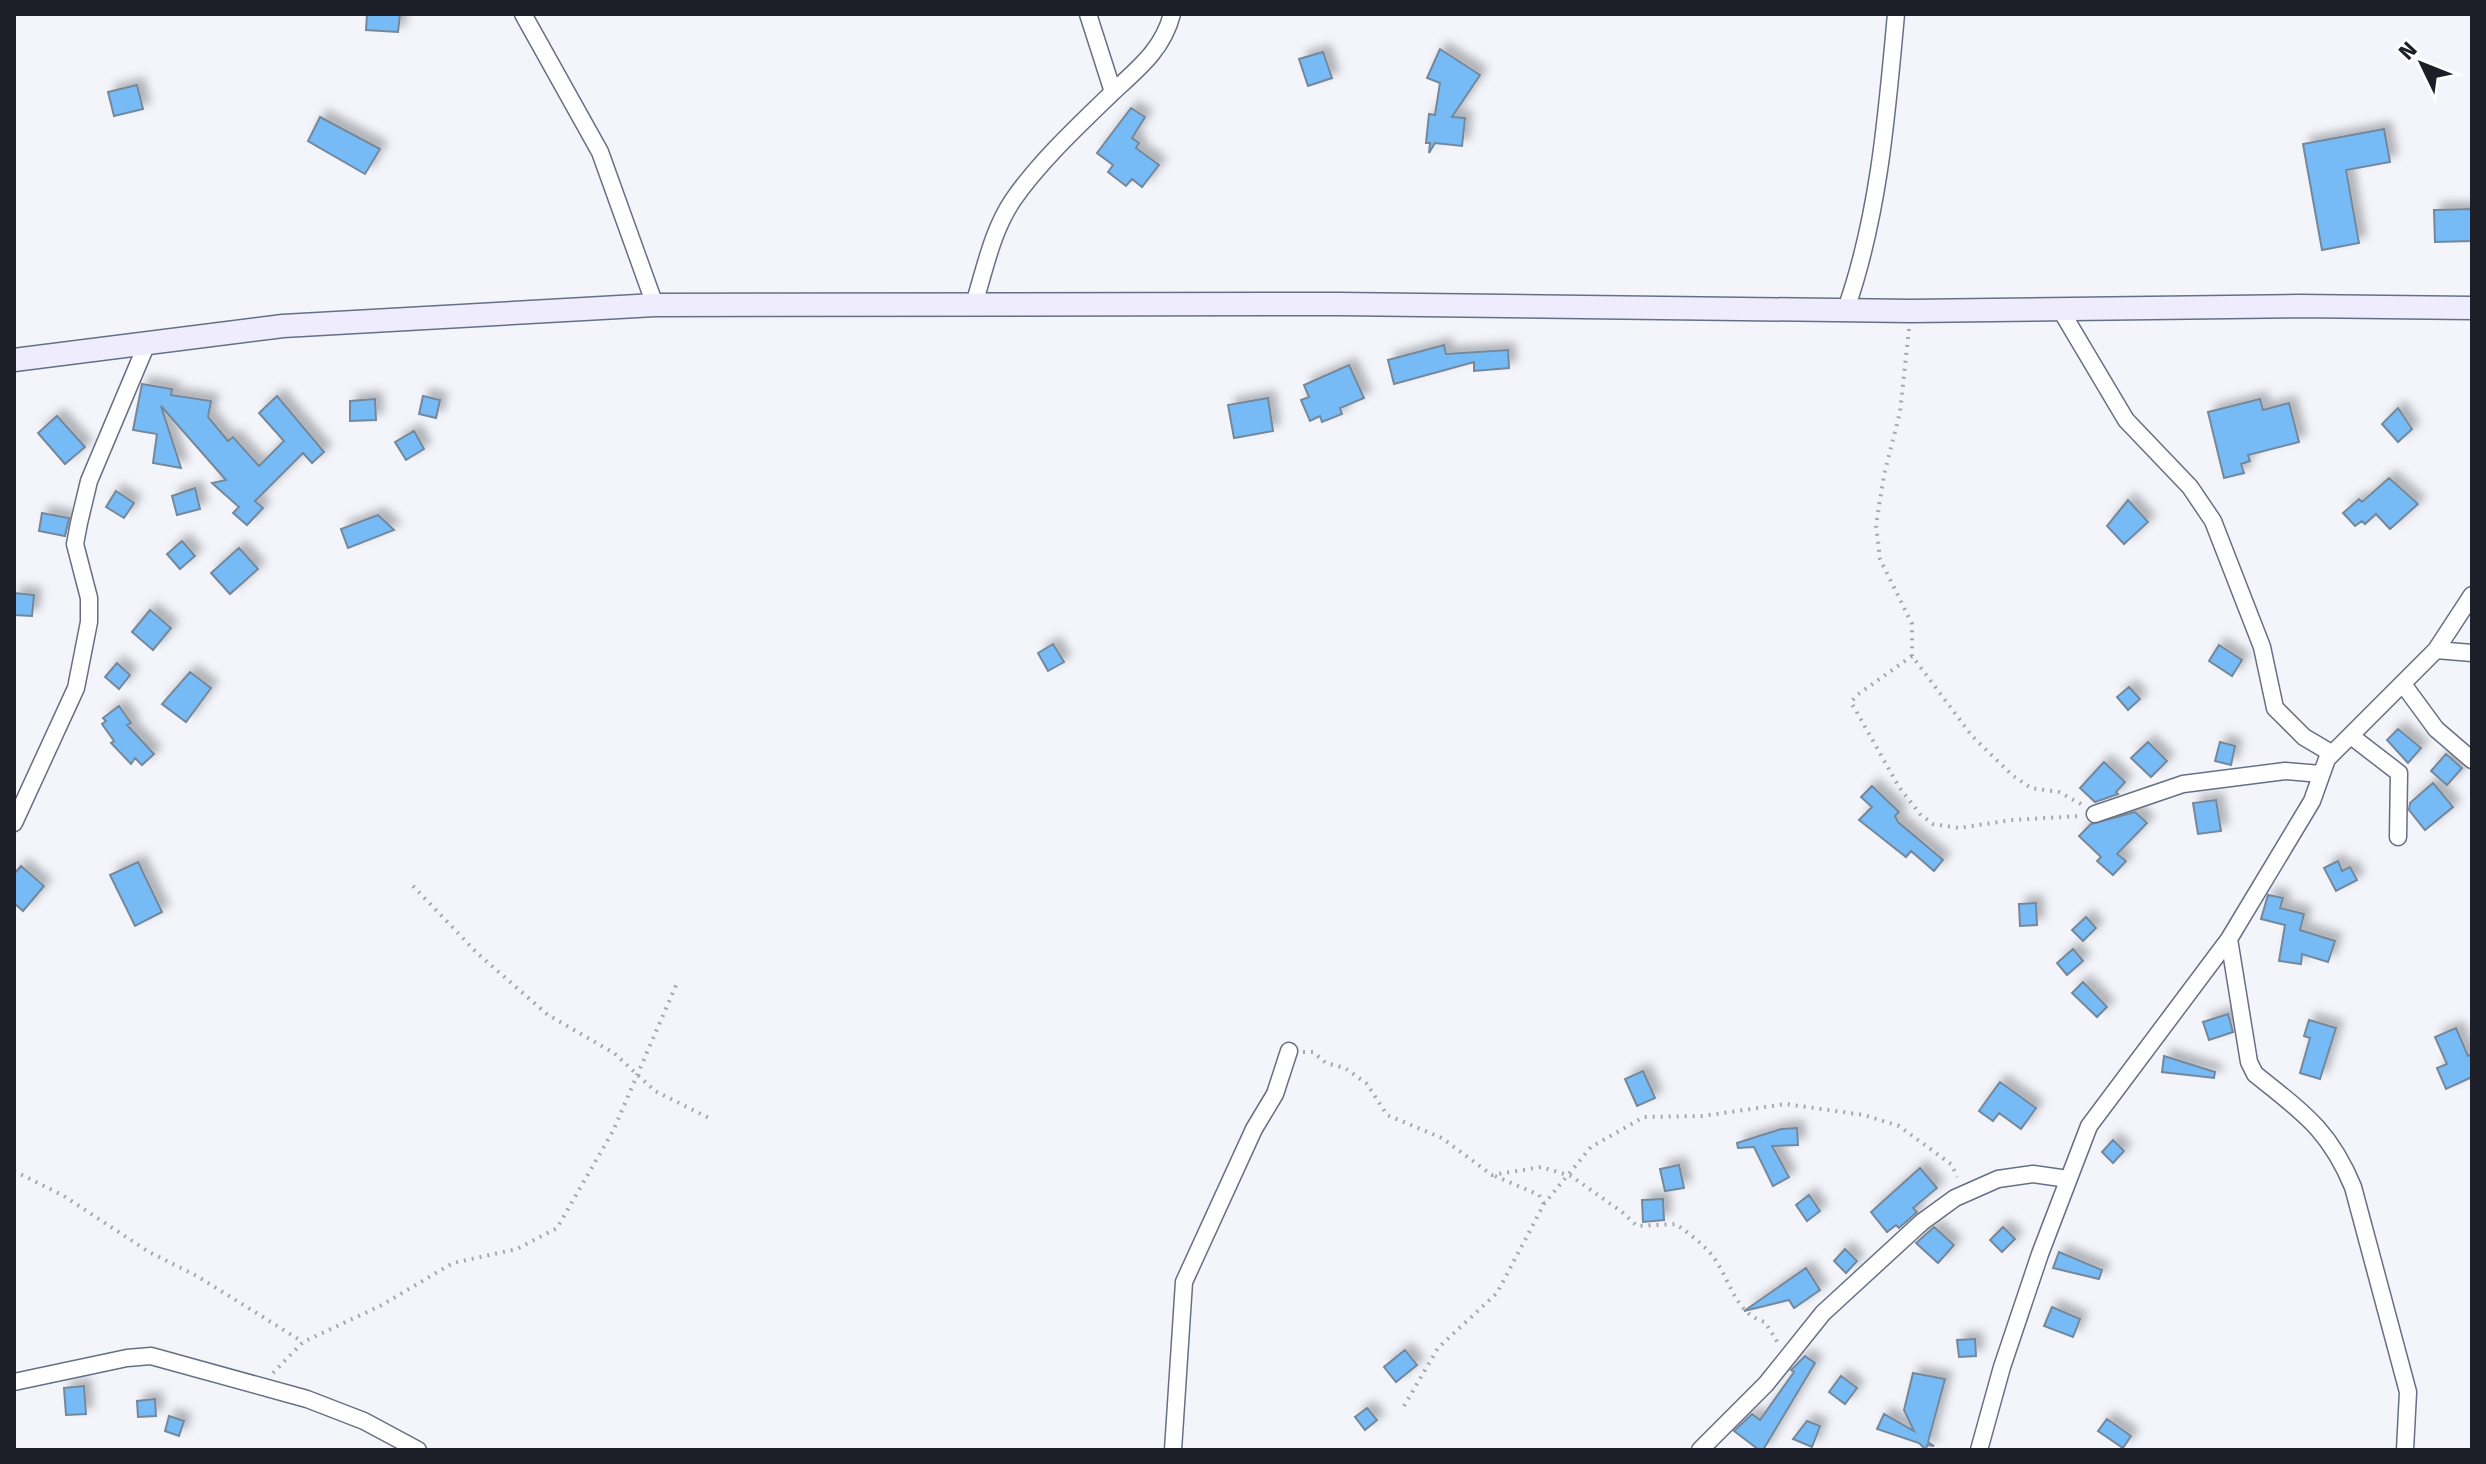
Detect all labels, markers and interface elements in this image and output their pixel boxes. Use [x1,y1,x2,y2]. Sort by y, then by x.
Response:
north arrow [2382,24,2462,104]
text: N [2393,36,2423,65]

